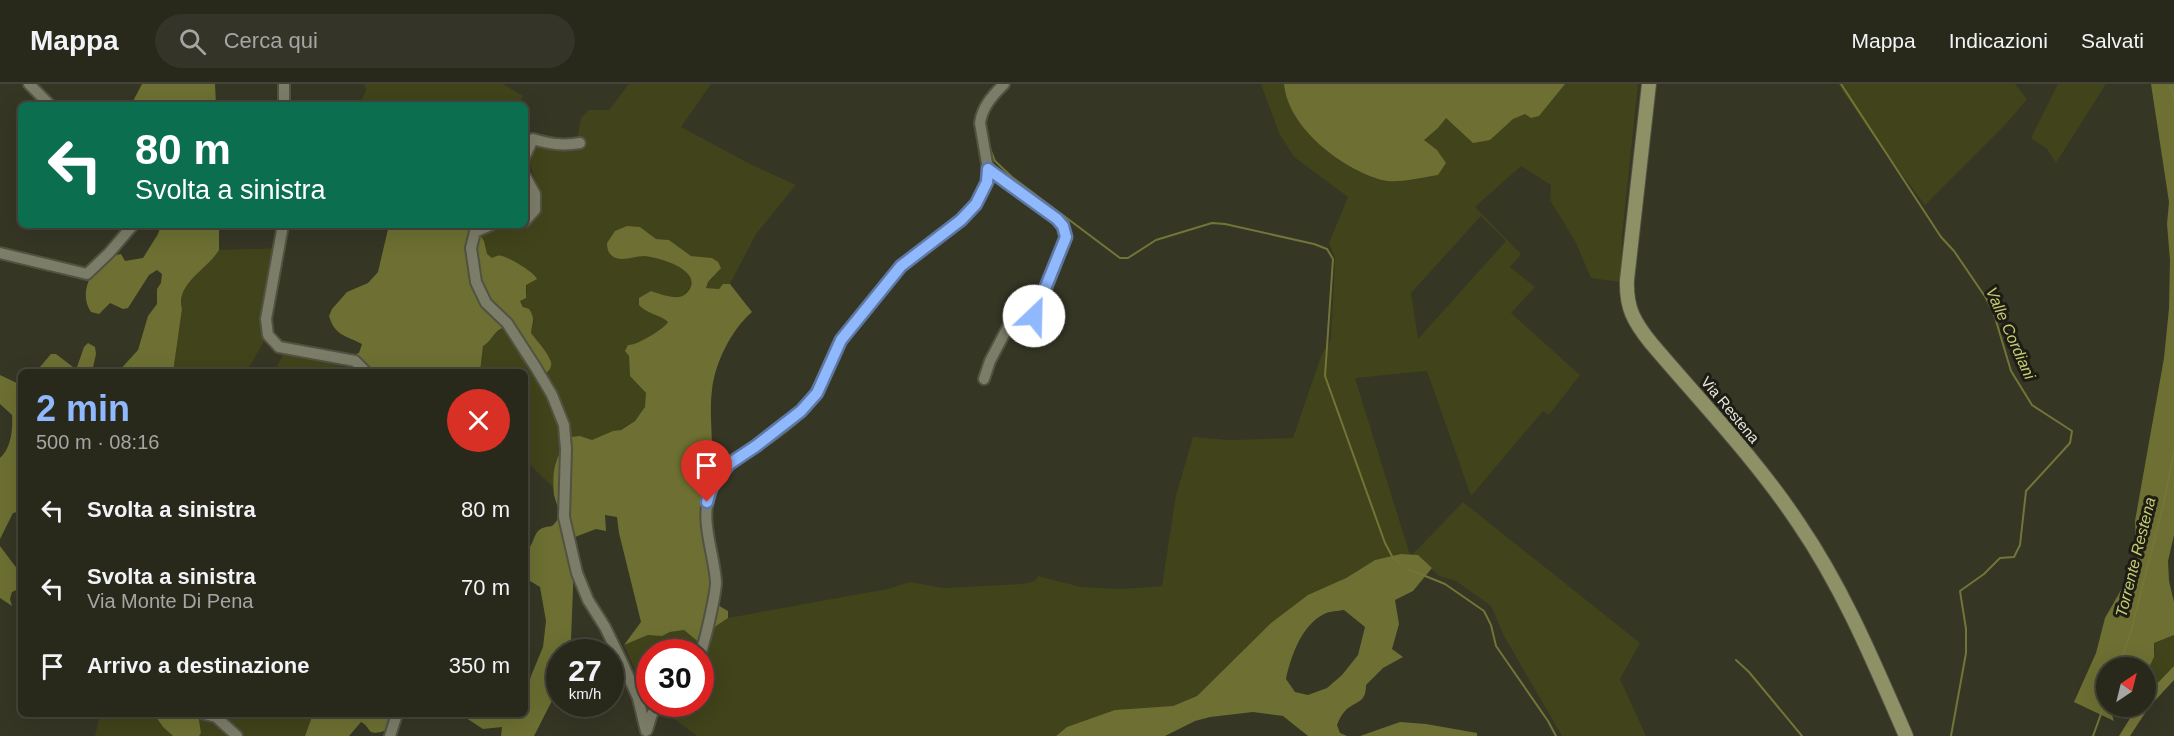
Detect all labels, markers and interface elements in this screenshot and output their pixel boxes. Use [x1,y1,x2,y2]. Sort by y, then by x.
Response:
search box [155,14,575,68]
text: Mappa [30,25,119,56]
icon: search [176,25,209,58]
text: Cerca qui [224,28,318,53]
text: Mappa [1852,29,1916,52]
text: Indicazioni [1949,29,2048,52]
text: Salvati [2081,29,2144,52]
icon: left [36,126,114,204]
text: 80 m [135,126,231,173]
text: Svolta a sinistra [135,175,326,205]
position arrow [1002,284,1066,348]
water label: Valle Cordiani [1983,285,2039,382]
street label: Via Restena [1698,373,1763,447]
text: 2 min [36,388,130,429]
button: close [447,389,510,452]
text: 500 m · 08:16 [36,431,159,453]
pin [681,440,732,502]
icon: arrive [690,449,723,482]
icon: left [36,494,69,527]
water label: Torrente Restena [2112,495,2159,619]
text: Svolta a sinistra [87,497,256,522]
text: 80 m [461,497,510,522]
text: Svolta a sinistra [87,564,256,589]
icon: left [36,572,69,605]
text: 70 m [461,575,510,600]
text: Via Monte Di Pena [87,590,253,612]
speed limit sign: 30 [636,639,714,717]
icon: arrive [36,650,69,683]
text: Arrivo a destinazione [87,653,310,678]
text: 350 m [449,653,510,678]
text: 27 [568,654,602,687]
north arrow [2096,657,2156,717]
map controls [2096,657,2156,717]
text: km/h [569,685,601,702]

